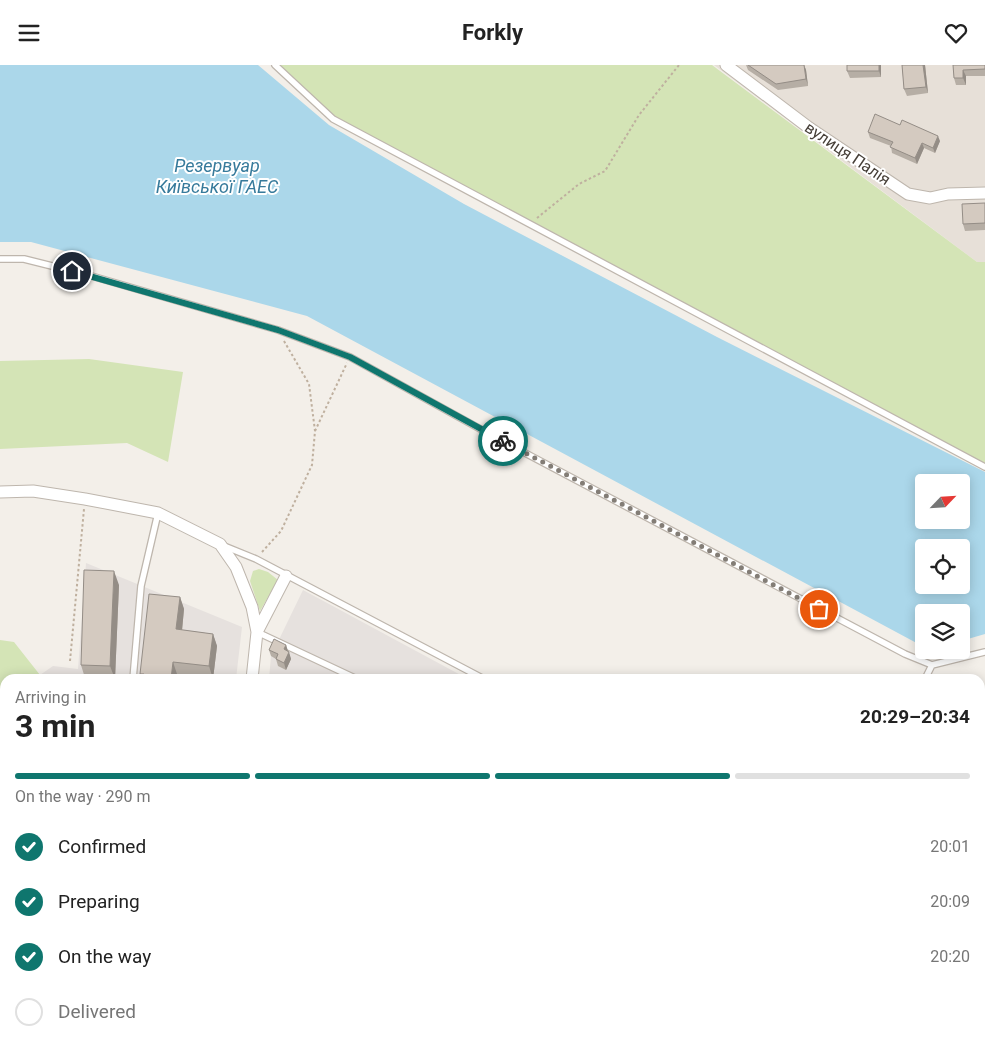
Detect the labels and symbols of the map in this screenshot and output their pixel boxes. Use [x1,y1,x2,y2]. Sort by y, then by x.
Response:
street label: вулиця Палія [801,118,894,189]
water label: Резервуар Київської ГАЕС [156,155,279,197]
pin [51,250,93,292]
courier [478,416,528,466]
north arrow [915,474,970,529]
pin [798,588,840,630]

